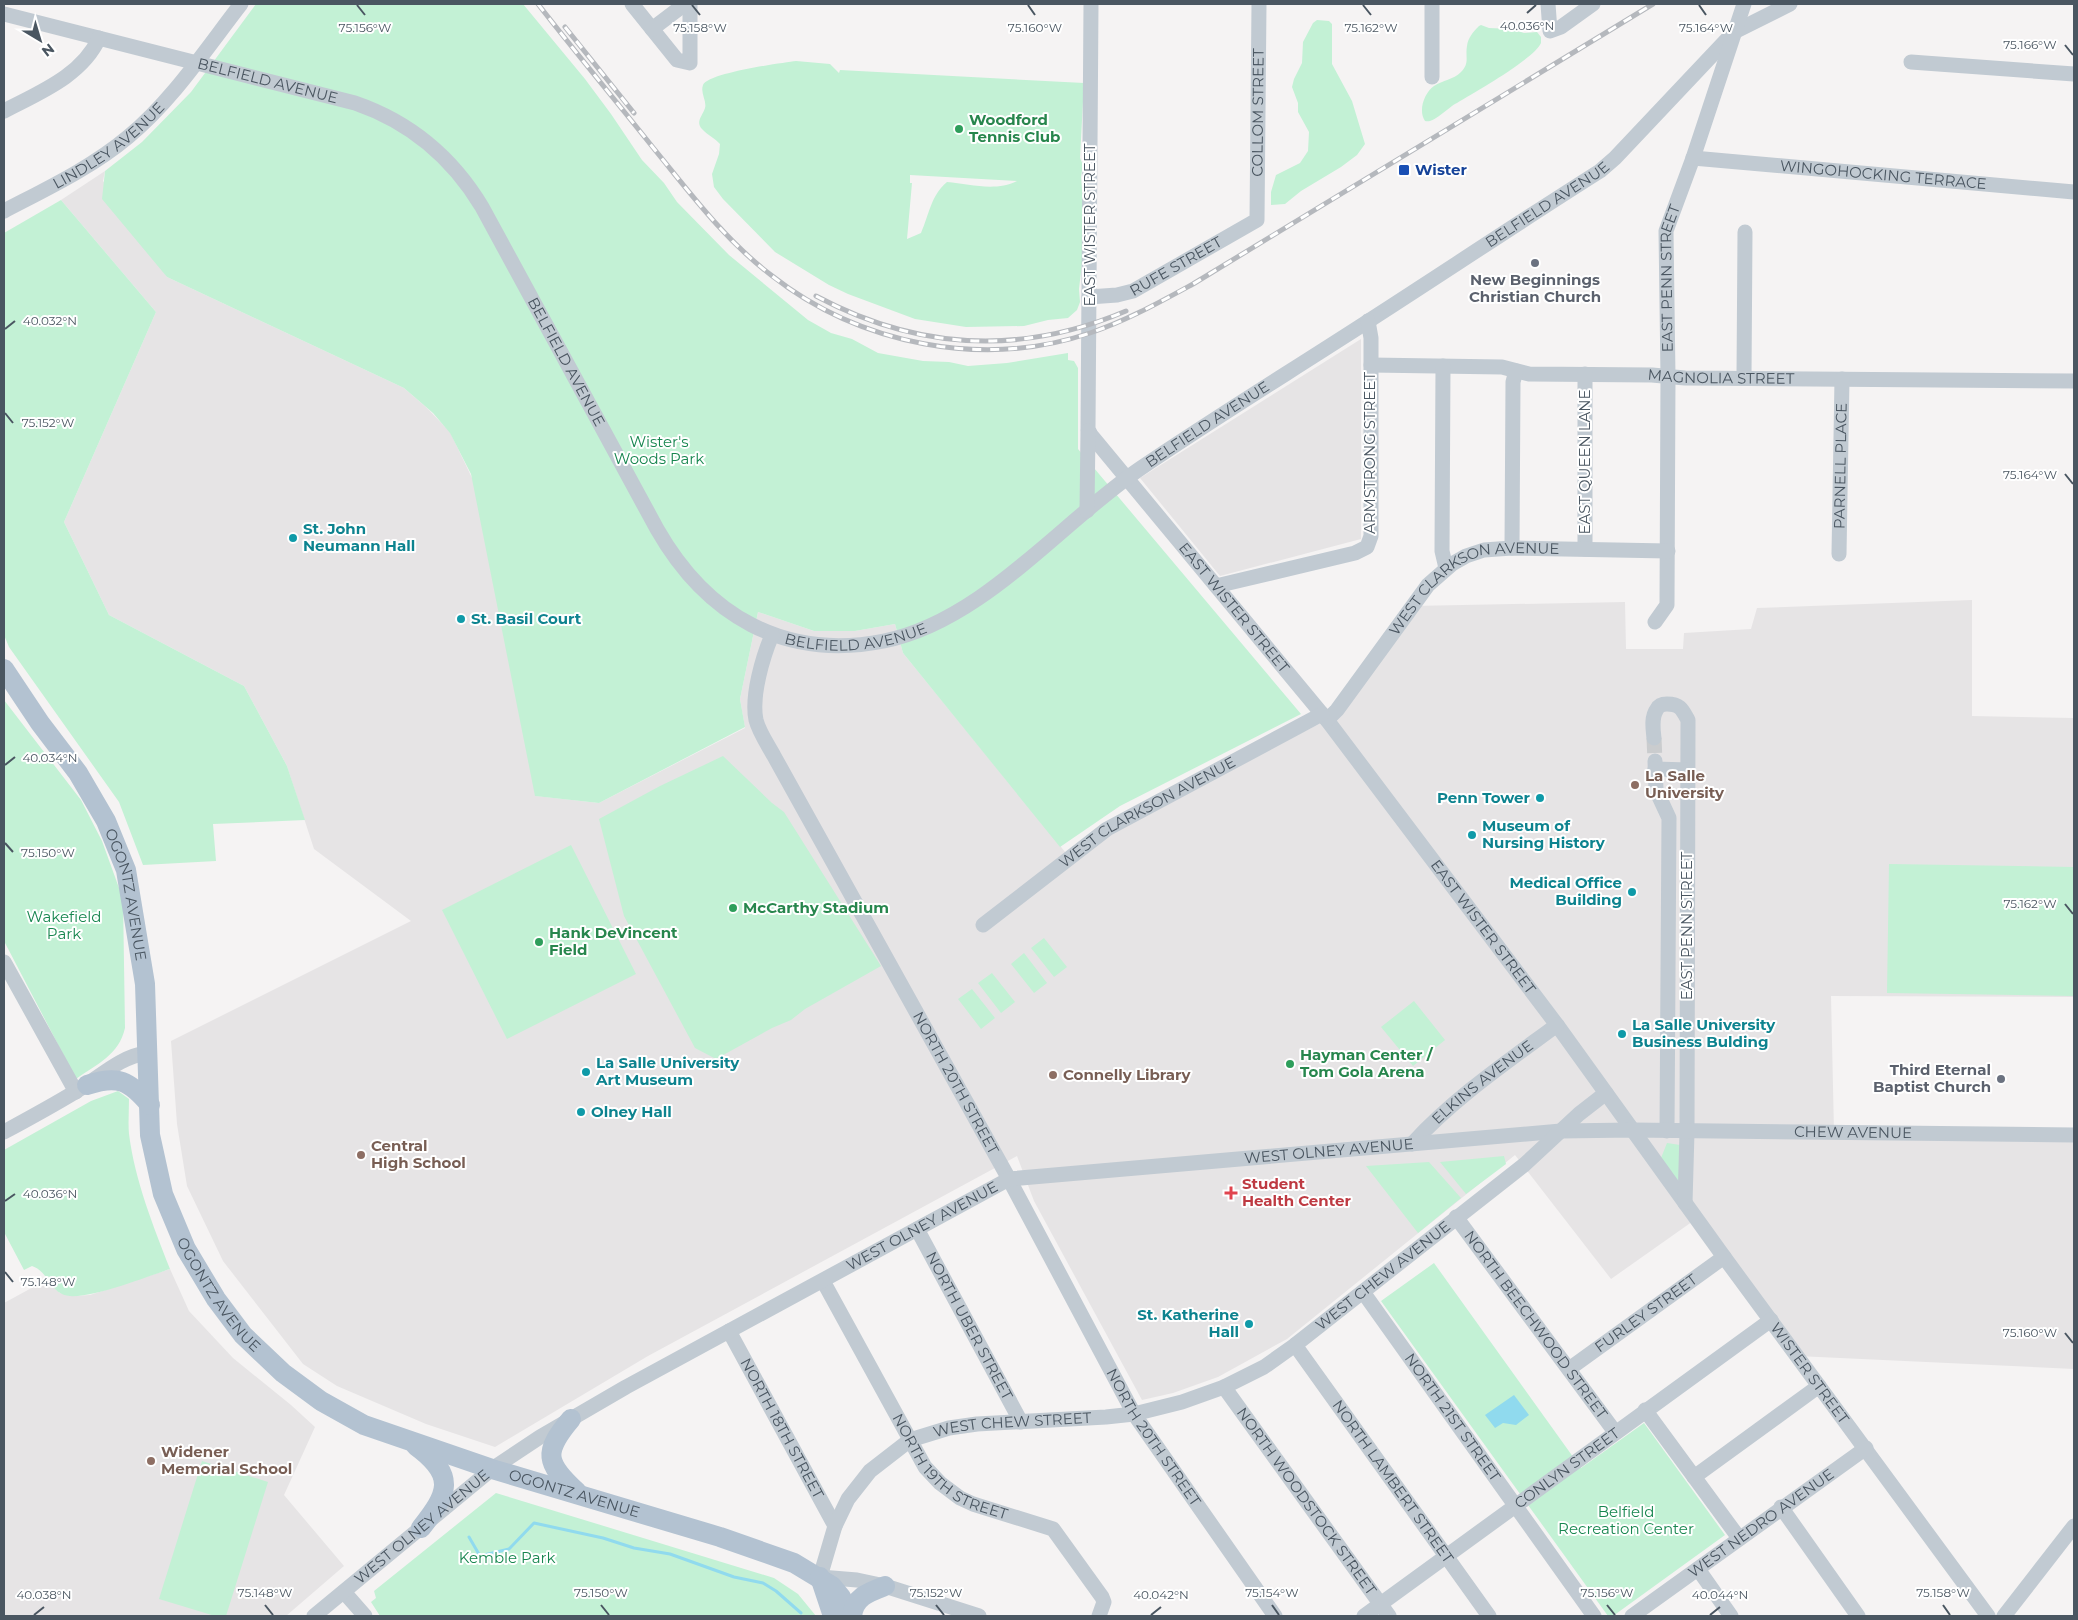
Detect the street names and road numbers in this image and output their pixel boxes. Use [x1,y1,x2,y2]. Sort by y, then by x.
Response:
street label: COLLOM STREET [1247,48,1268,177]
street label: BELFIELD AVENUE [196,53,340,107]
street label: LINDLEY AVENUE [49,98,168,193]
street label: EAST WISTER STREET [1080,143,1099,307]
street label: WINGOHOCKING TERRACE [1779,156,1987,193]
street label: BELFIELD AVENUE [1482,157,1613,251]
street label: EAST PENN STREET [1656,201,1684,352]
street label: RUFE STREET [1126,232,1226,300]
street label: BELFIELD AVENUE [524,294,609,429]
street label: MAGNOLIA STREET [1647,365,1795,388]
street label: ARMSTRONG STREET [1360,372,1379,534]
street label: BELFIELD AVENUE [1142,377,1273,471]
street label: EAST QUEEN LANE [1575,390,1594,534]
street label: PARNELL PLACE [1829,403,1851,529]
street label: EAST WISTER STREET [1175,538,1294,677]
street label: WEST CLARKSON AVENUE [1385,538,1560,639]
street label: BELFIELD AVENUE [783,618,930,655]
street label: WEST CLARKSON AVENUE [1055,752,1239,872]
street label: OGONTZ AVENUE [101,825,151,962]
street label: EAST PENN STREET [1677,851,1696,1000]
street label: EAST WISTER STREET [1427,856,1540,998]
street label: NORTH 20TH STREET [909,1008,1004,1158]
street label: ELKINS AVENUE [1428,1036,1537,1128]
street label: CHEW AVENUE [1794,1122,1912,1142]
street label: WEST OLNEY AVENUE [1243,1134,1414,1168]
street label: WEST OLNEY AVENUE [843,1177,1001,1275]
street label: WEST CHEW AVENUE [1312,1217,1454,1334]
street label: NORTH BEECHWOOD STREET [1460,1227,1612,1423]
street label: OGONTZ AVENUE [173,1234,265,1356]
street label: NORTH UBER STREET [922,1248,1017,1403]
street label: FURLEY STREET [1591,1269,1701,1356]
street label: WISTER STREET [1767,1319,1854,1428]
street label: NORTH 21ST STREET [1401,1349,1505,1485]
street label: NORTH 18TH STREET [737,1355,829,1502]
street label: NORTH 20TH STREET [1103,1365,1206,1510]
street label: NORTH LAMBERT STREET [1328,1396,1458,1567]
street label: NORTH WOODSTOCK STREET [1233,1404,1381,1599]
street label: WEST CHEW STREET [931,1408,1092,1441]
street label: NORTH 19TH STREET [889,1410,1011,1523]
street label: CONLYN STREET [1510,1423,1623,1513]
street label: WEST NEDRO AVENUE [1684,1464,1837,1582]
street label: WEST OLNEY AVENUE [350,1465,493,1588]
street label: OGONTZ AVENUE [507,1465,642,1522]

